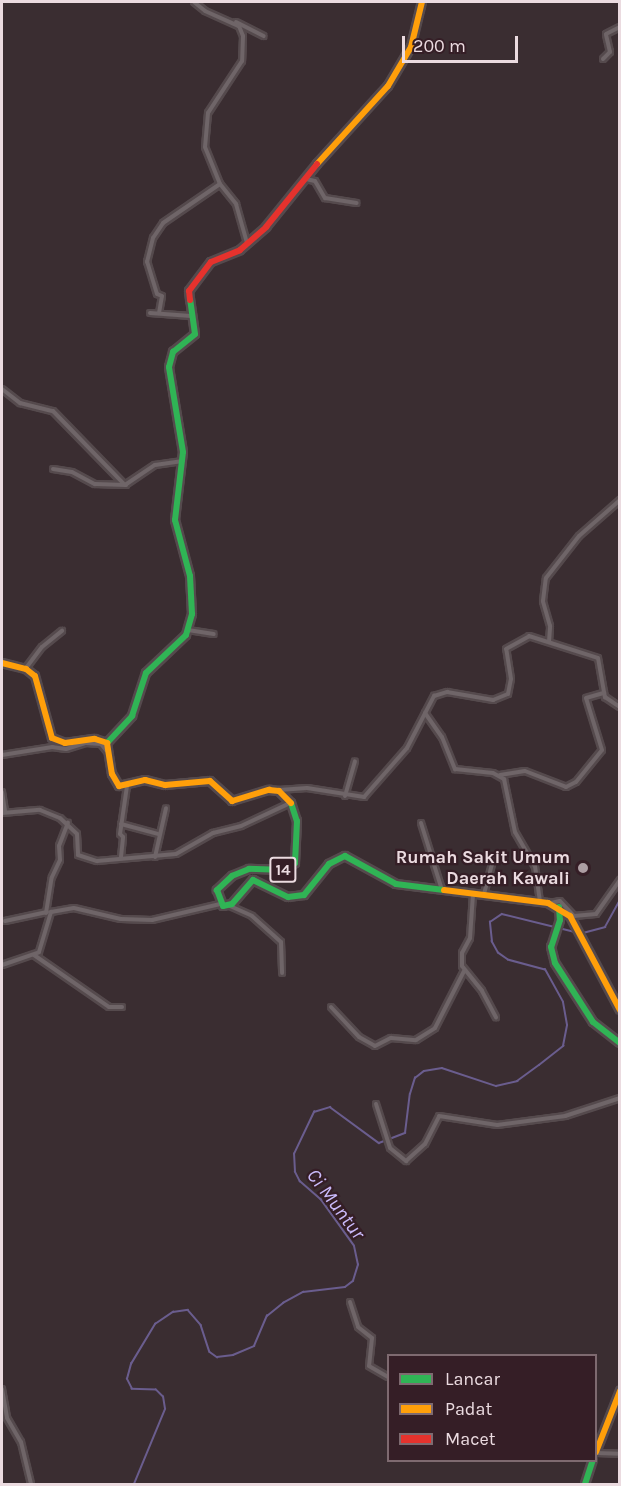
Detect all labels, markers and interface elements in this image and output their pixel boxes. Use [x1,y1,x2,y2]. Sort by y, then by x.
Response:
scale bar [405,24,520,62]
text: 200 m [413,35,466,57]
place label: Rumah Sakit Umum Daerah Kawali [396,847,570,890]
road number: 14 [268,857,298,883]
marker: Rumah Sakit Umum Daerah Kawali [574,859,592,877]
water label: Ci Muntur [302,1164,370,1244]
legend [387,1354,597,1462]
text: Lancar [445,1368,500,1390]
text: Padat [445,1398,492,1420]
text: Macet [445,1428,495,1450]

